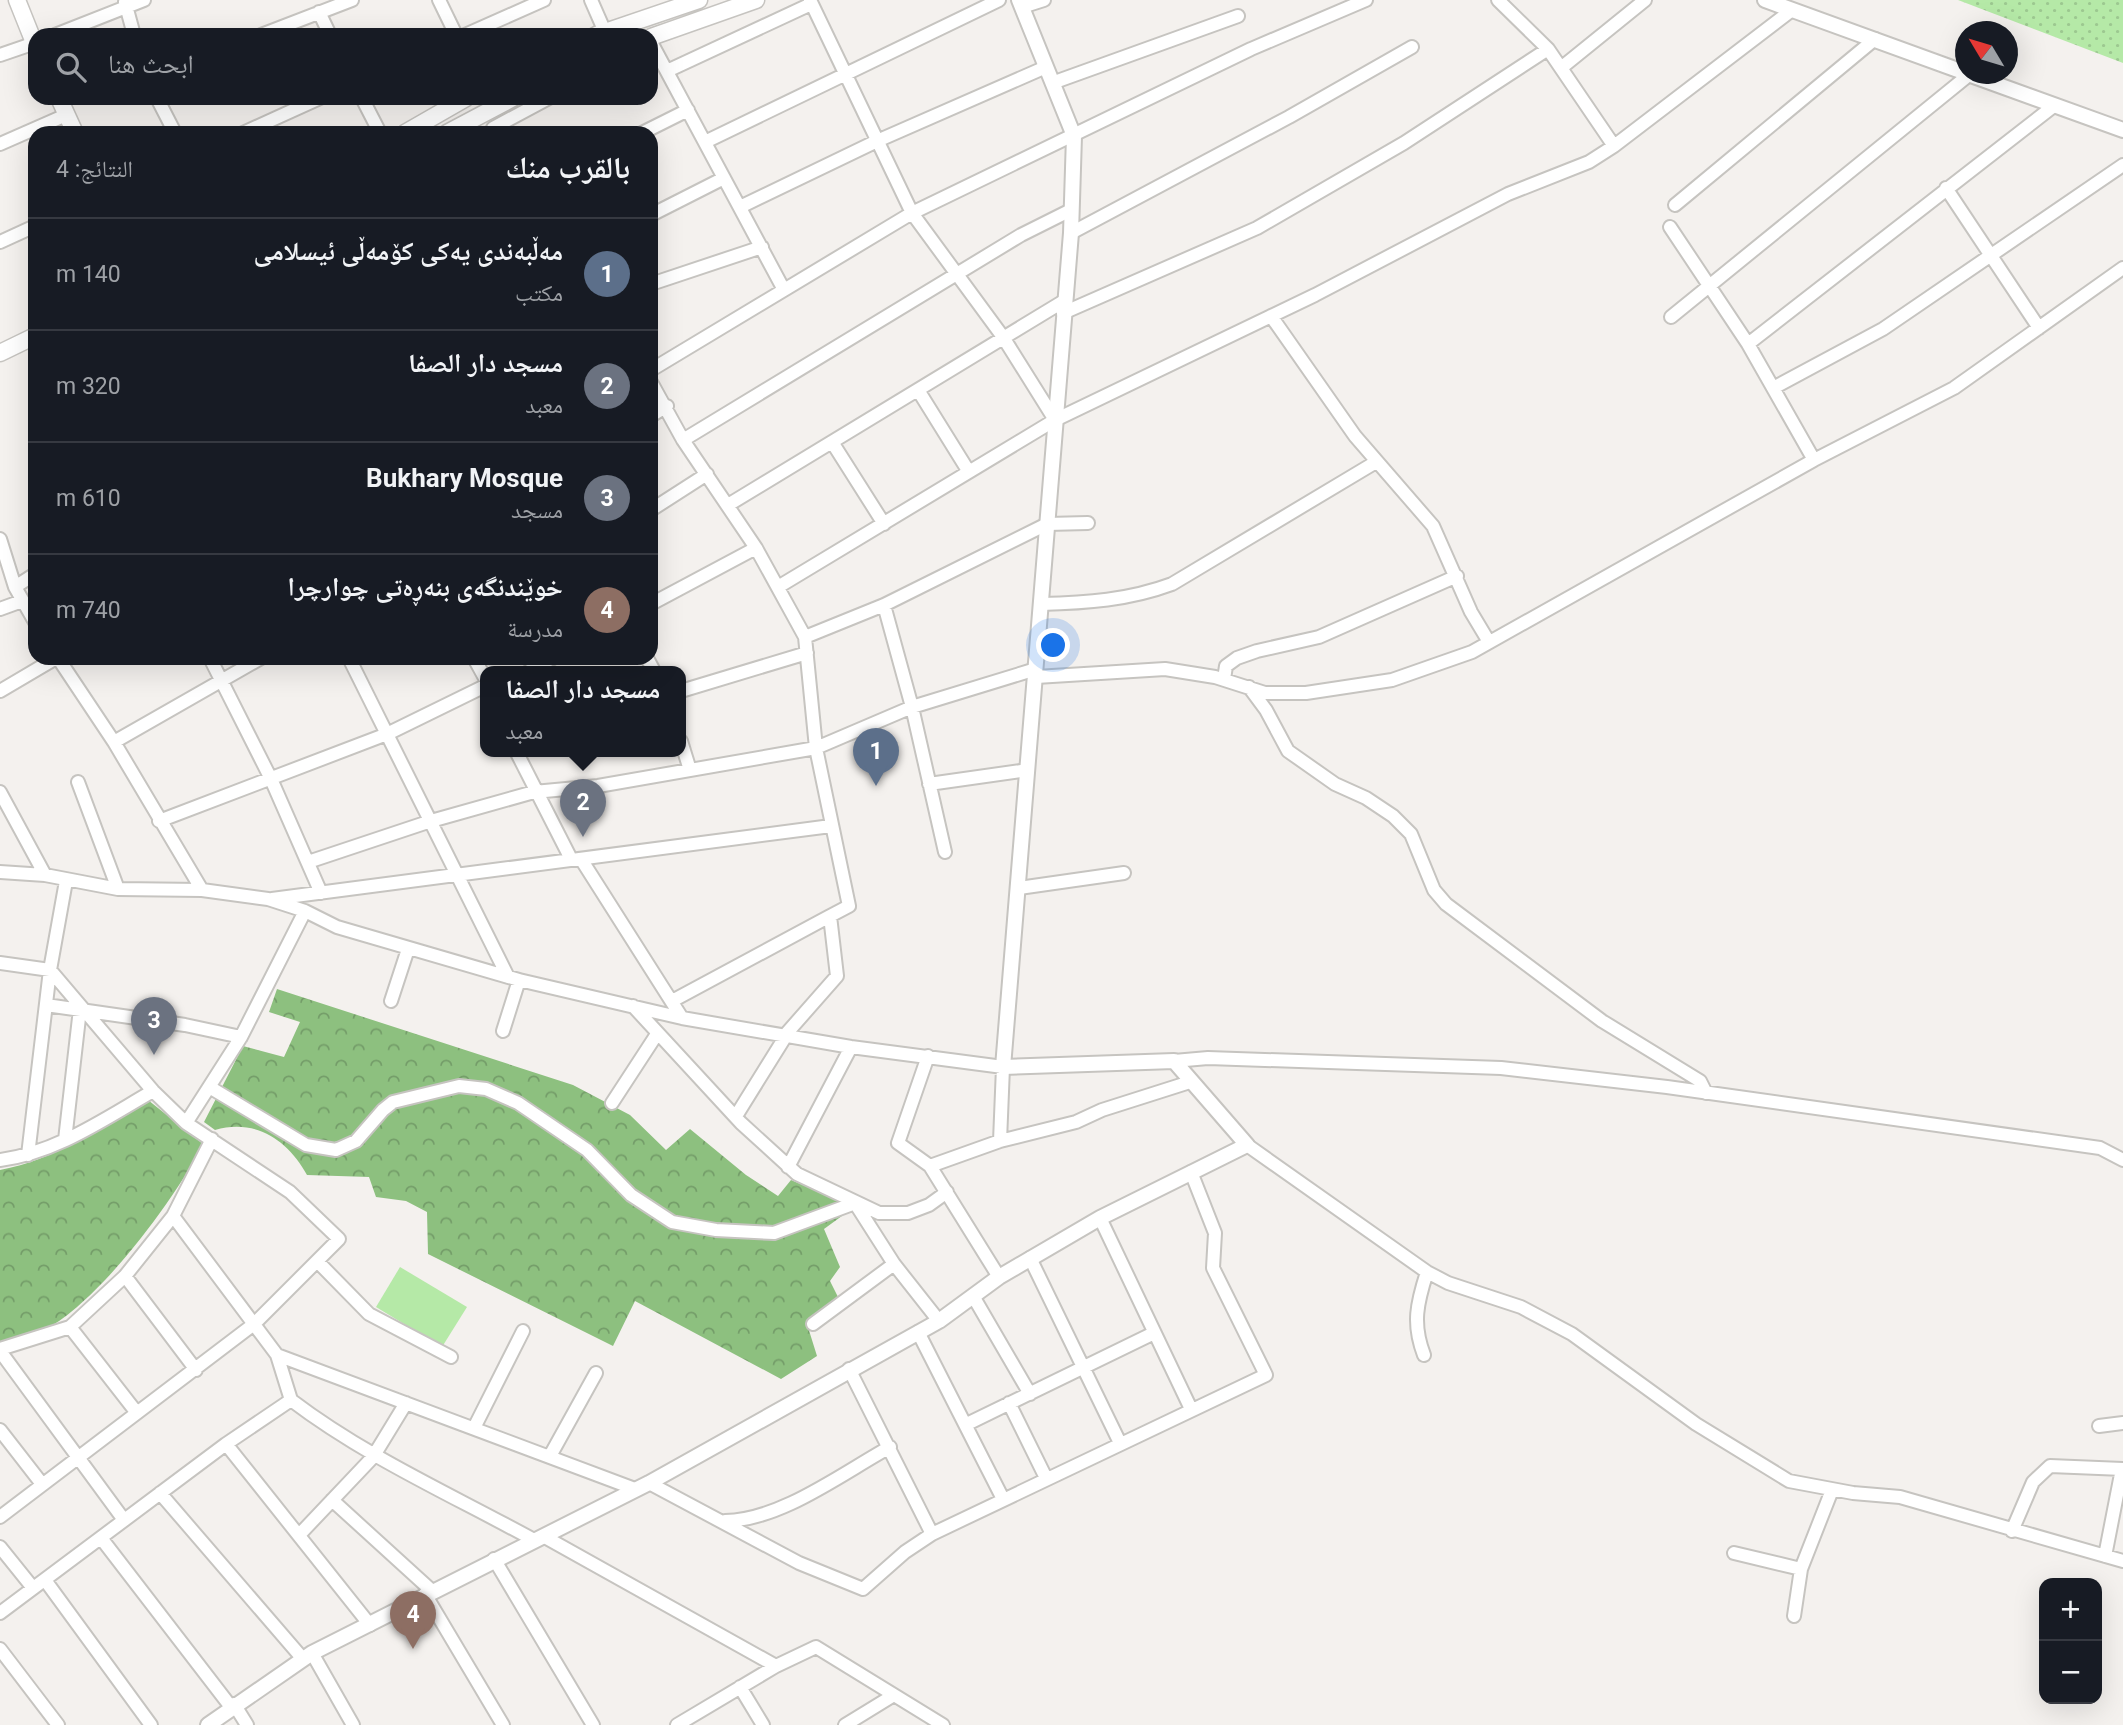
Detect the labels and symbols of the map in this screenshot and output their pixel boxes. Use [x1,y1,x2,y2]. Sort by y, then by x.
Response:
north arrow [1955,21,2018,84]
your location [1036,628,1070,662]
pin: 1 [853,728,899,786]
pin: 2 [560,779,606,837]
pin: 3 [131,997,177,1055]
pin: 4 [390,1591,436,1649]

